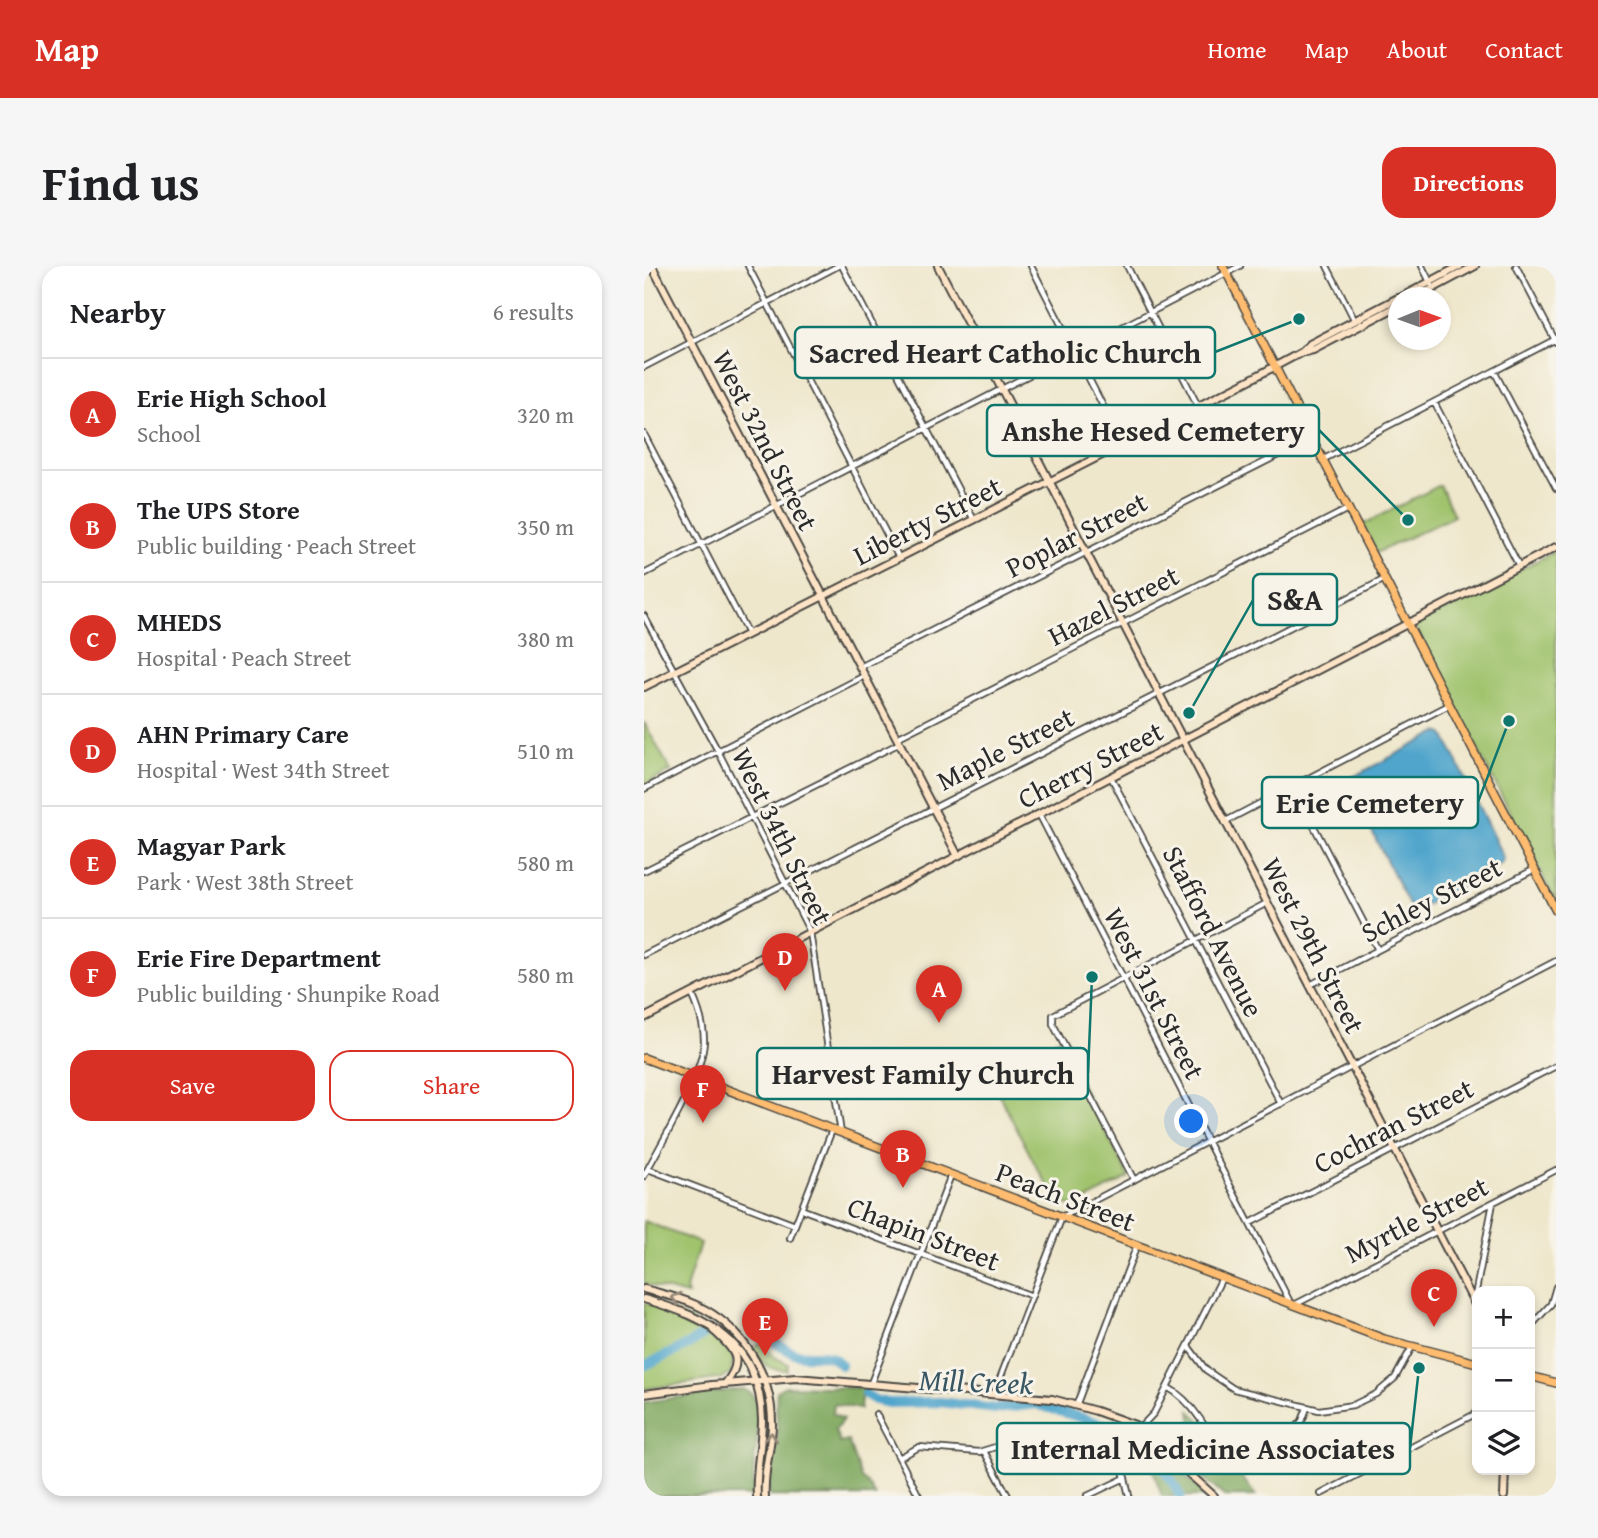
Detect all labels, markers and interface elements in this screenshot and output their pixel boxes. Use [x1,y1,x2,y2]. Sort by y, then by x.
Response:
text: Map [35,25,99,73]
text: Home [1208,32,1267,67]
text: Map [1305,32,1349,67]
text: About [1387,32,1447,67]
text: Contact [1485,32,1563,67]
text: Find us [42,146,200,218]
button: Directions [1382,147,1556,218]
north arrow [1388,287,1451,350]
text: Nearby [70,290,166,334]
text: 6 results [493,295,574,328]
callout: Sacred Heart Catholic Church [795,327,1215,378]
text: Sacred Heart Catholic Church [809,330,1201,374]
street label: West 32nd Street [703,343,829,537]
text: Erie High School [137,378,327,417]
text: A [86,398,100,431]
text: 320 m [517,398,574,431]
callout: Anshe Hesed Cemetery [987,405,1319,456]
text: Anshe Hesed Cemetery [1001,408,1305,452]
text: School [137,417,201,450]
street label: Liberty Street [846,465,1008,575]
street label: Poplar Street [998,481,1154,587]
text: The UPS Store [137,490,300,529]
text: B [86,510,100,543]
text: 350 m [517,510,574,543]
text: Public building · Peach Street [137,529,416,562]
street label: Hazel Street [1040,554,1186,656]
callout: S&A [1253,574,1337,625]
text: S&A [1267,577,1323,621]
text: MHEDS [137,602,222,641]
text: C [86,622,100,655]
text: 380 m [517,622,574,655]
text: Hospital · Peach Street [137,641,351,674]
street label: Maple Street [929,696,1081,800]
street label: Cherry Street [1010,710,1170,818]
text: AHN Primary Care [137,714,349,753]
text: D [86,734,100,767]
text: 510 m [517,734,574,767]
street label: West 34th Street [722,740,844,932]
text: Hospital · West 34th Street [137,753,390,786]
callout: Erie Cemetery [1262,777,1478,828]
text: Erie Cemetery [1276,780,1465,824]
text: Magyar Park [137,826,286,865]
street label: Stafford Avenue [1153,838,1275,1024]
text: E [87,846,99,879]
text: 580 m [517,846,574,879]
street label: Schley Street [1353,846,1509,952]
street label: West 29th Street [1252,850,1376,1040]
text: Park · West 38th Street [137,865,354,898]
street label: West 31st Street [1094,900,1216,1086]
pin: D [762,933,808,991]
text: Erie Fire Department [137,938,381,977]
text: F [87,958,99,991]
text: 580 m [517,958,574,991]
pin: A [916,965,962,1023]
text: Public building · Shunpike Road [137,977,440,1010]
callout: Harvest Family Church [757,1048,1088,1099]
button: Save [70,1050,315,1121]
button: Share [329,1050,574,1121]
text: Harvest Family Church [772,1051,1075,1095]
pin: F [680,1065,726,1123]
street label: Cochran Street [1306,1067,1480,1183]
your location [1174,1104,1208,1138]
pin: B [880,1130,926,1188]
street label: Peach Street [990,1151,1142,1241]
street label: Myrtle Street [1337,1165,1495,1273]
street label: Chapin Street [842,1185,1006,1281]
pin: C [1411,1269,1457,1327]
map controls [1472,1286,1535,1475]
button: + [1472,1286,1535,1349]
one-way arrow [670,1292,682,1306]
pin: E [742,1298,788,1356]
button: − [1472,1349,1535,1412]
water label: Mill Creek [918,1357,1034,1405]
button: layers [1472,1412,1535,1475]
callout: Internal Medicine Associates [997,1423,1410,1474]
text: Internal Medicine Associates [1011,1426,1395,1470]
one-way arrow [763,1432,778,1443]

